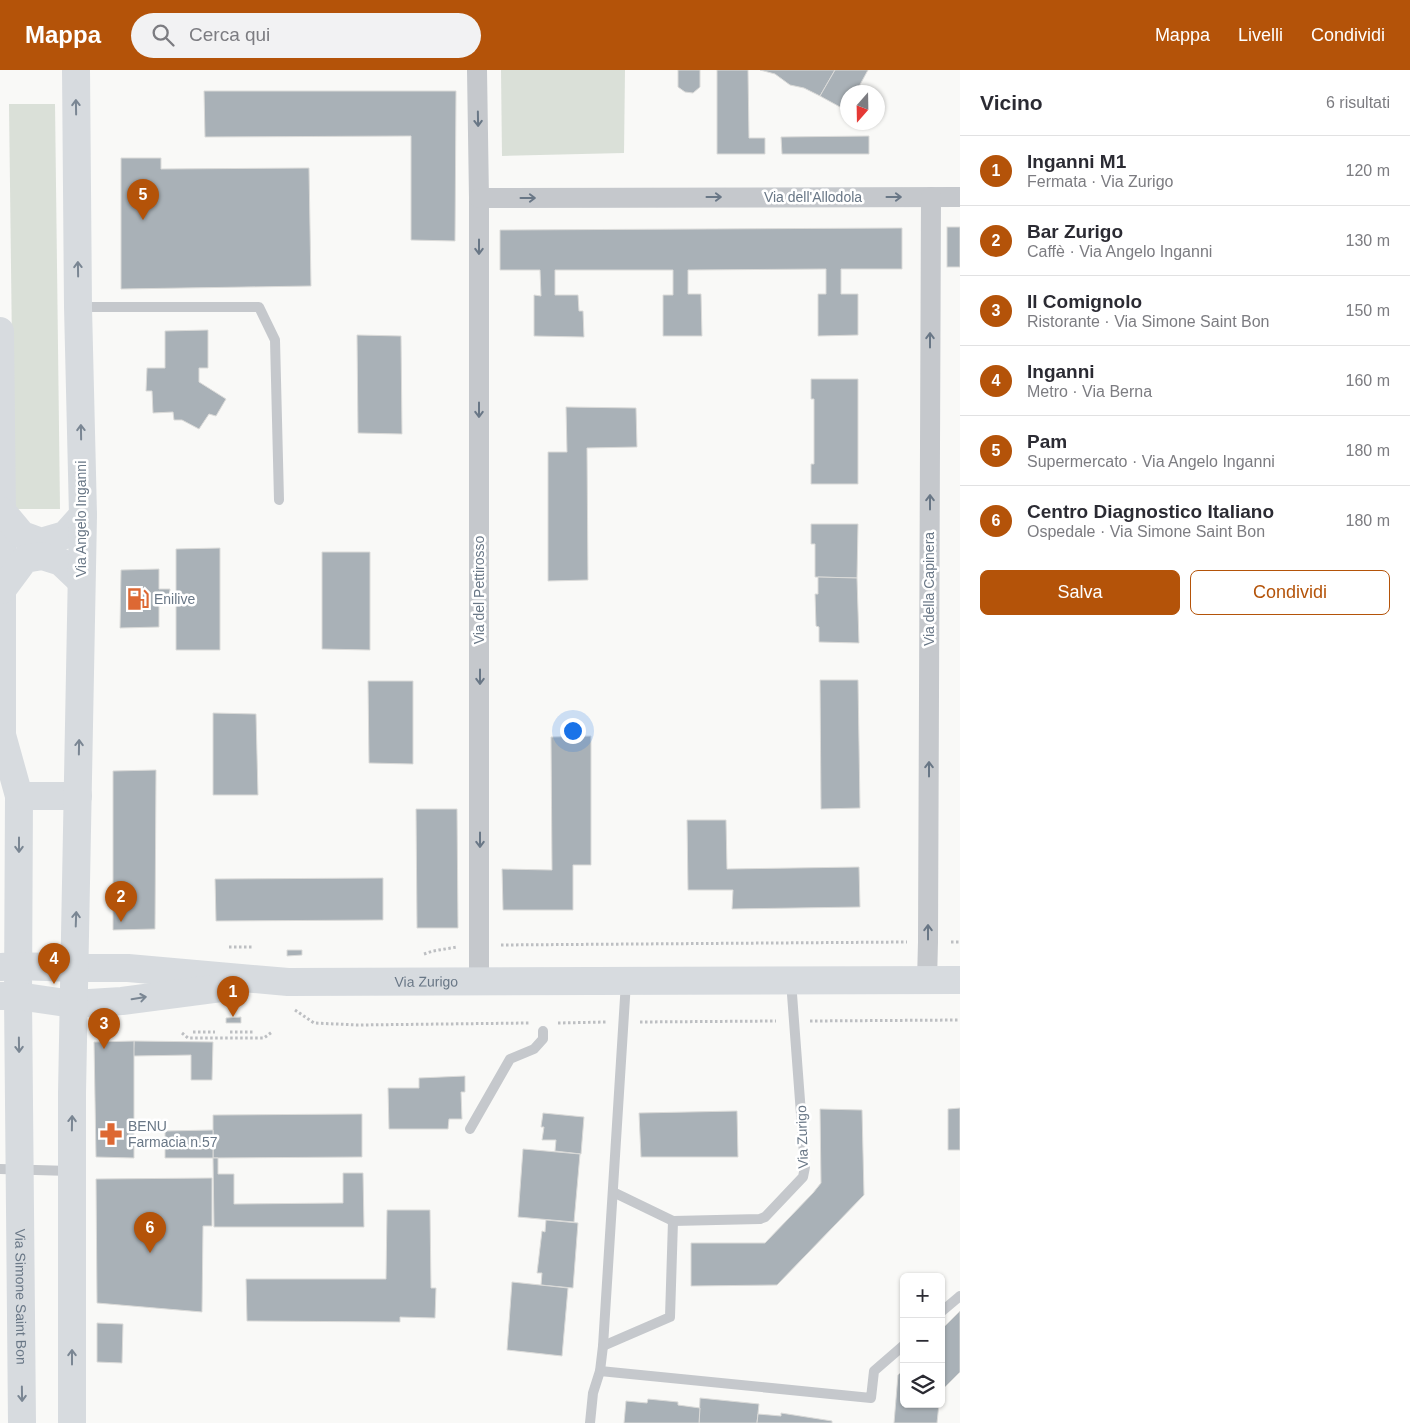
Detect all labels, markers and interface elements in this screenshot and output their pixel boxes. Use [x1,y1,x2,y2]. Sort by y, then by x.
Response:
search box [131,13,481,58]
text: Mappa [25,21,101,48]
icon: search [149,21,177,49]
text: Cerca qui [189,24,270,45]
text: Mappa [1155,25,1210,45]
text: Livelli [1238,25,1283,45]
text: Condividi [1311,25,1385,45]
north arrow [840,85,885,130]
text: Vicino [980,91,1043,114]
text: 6 risultati [1326,94,1390,111]
one-way arrow [71,99,81,115]
one-way arrow [473,110,483,126]
text: Inganni M1 [1027,151,1126,172]
text: 1 [992,162,1000,179]
text: 120 m [1346,162,1390,179]
text: Fermata · Via Zurigo [1027,173,1173,190]
pin: 5 [127,179,159,220]
street label: Via dell'Allodola [764,189,862,205]
one-way arrow [706,192,722,202]
one-way arrow [886,192,902,202]
one-way arrow [519,193,535,203]
text: Bar Zurigo [1027,221,1123,242]
text: 2 [992,232,1000,249]
text: 130 m [1346,232,1390,249]
one-way arrow [474,238,484,255]
text: Caffè · Via Angelo Inganni [1027,243,1212,260]
one-way arrow [73,261,83,278]
text: Il Comignolo [1027,291,1142,312]
text: 3 [992,302,1000,319]
text: 150 m [1346,302,1390,319]
text: Ristorante · Via Simone Saint Bon [1027,313,1270,330]
one-way arrow [925,332,935,348]
text: Inganni [1027,361,1095,382]
text: 4 [992,372,1000,389]
text: 160 m [1346,372,1390,389]
text: Metro · Via Berna [1027,383,1152,400]
one-way arrow [474,401,484,417]
one-way arrow [76,424,86,440]
text: Pam [1027,431,1067,452]
text: 5 [992,442,1000,459]
text: 180 m [1346,442,1390,459]
text: Supermercato · Via Angelo Inganni [1027,453,1275,470]
street label: Via Angelo Inganni [73,461,89,577]
one-way arrow [925,494,935,510]
text: Centro Diagnostico Italiano [1027,501,1274,522]
text: 6 [992,512,1000,529]
text: 180 m [1346,512,1390,529]
text: Ospedale · Via Simone Saint Bon [1027,523,1265,540]
street label: Via della Capinera [921,532,937,646]
street label: Via del Pettirosso [471,535,487,644]
button: Salva [980,570,1180,615]
button: Condividi [1190,570,1390,615]
fuel station icon: Enilive [125,586,151,612]
place label: Enilive [154,591,195,607]
one-way arrow [475,668,485,685]
your location [560,718,586,744]
one-way arrow [74,740,84,756]
one-way arrow [924,762,933,778]
one-way arrow [475,831,485,847]
one-way arrow [14,836,24,853]
pin: 2 [105,881,137,922]
one-way arrow [71,912,81,928]
one-way arrow [923,924,933,940]
pin: 4 [38,943,70,984]
street label: Via Zurigo [394,973,458,990]
pin: 1 [217,976,249,1017]
one-way arrow [131,993,147,1003]
pin: 3 [88,1008,120,1049]
one-way arrow [14,1036,24,1052]
street label: Via Zurigo [793,1105,811,1169]
one-way arrow [67,1115,77,1131]
place label: BENU Farmacia n.57 [128,1118,218,1150]
pharmacy icon: BENU Farmacia n.57 [98,1121,124,1147]
pin: 6 [134,1212,166,1253]
street label: Via Simone Saint Bon [12,1229,29,1365]
map controls [900,1273,945,1408]
button: + [900,1273,945,1318]
button: − [900,1318,945,1363]
one-way arrow [67,1349,77,1366]
button: layers [900,1363,945,1408]
one-way arrow [17,1385,27,1401]

